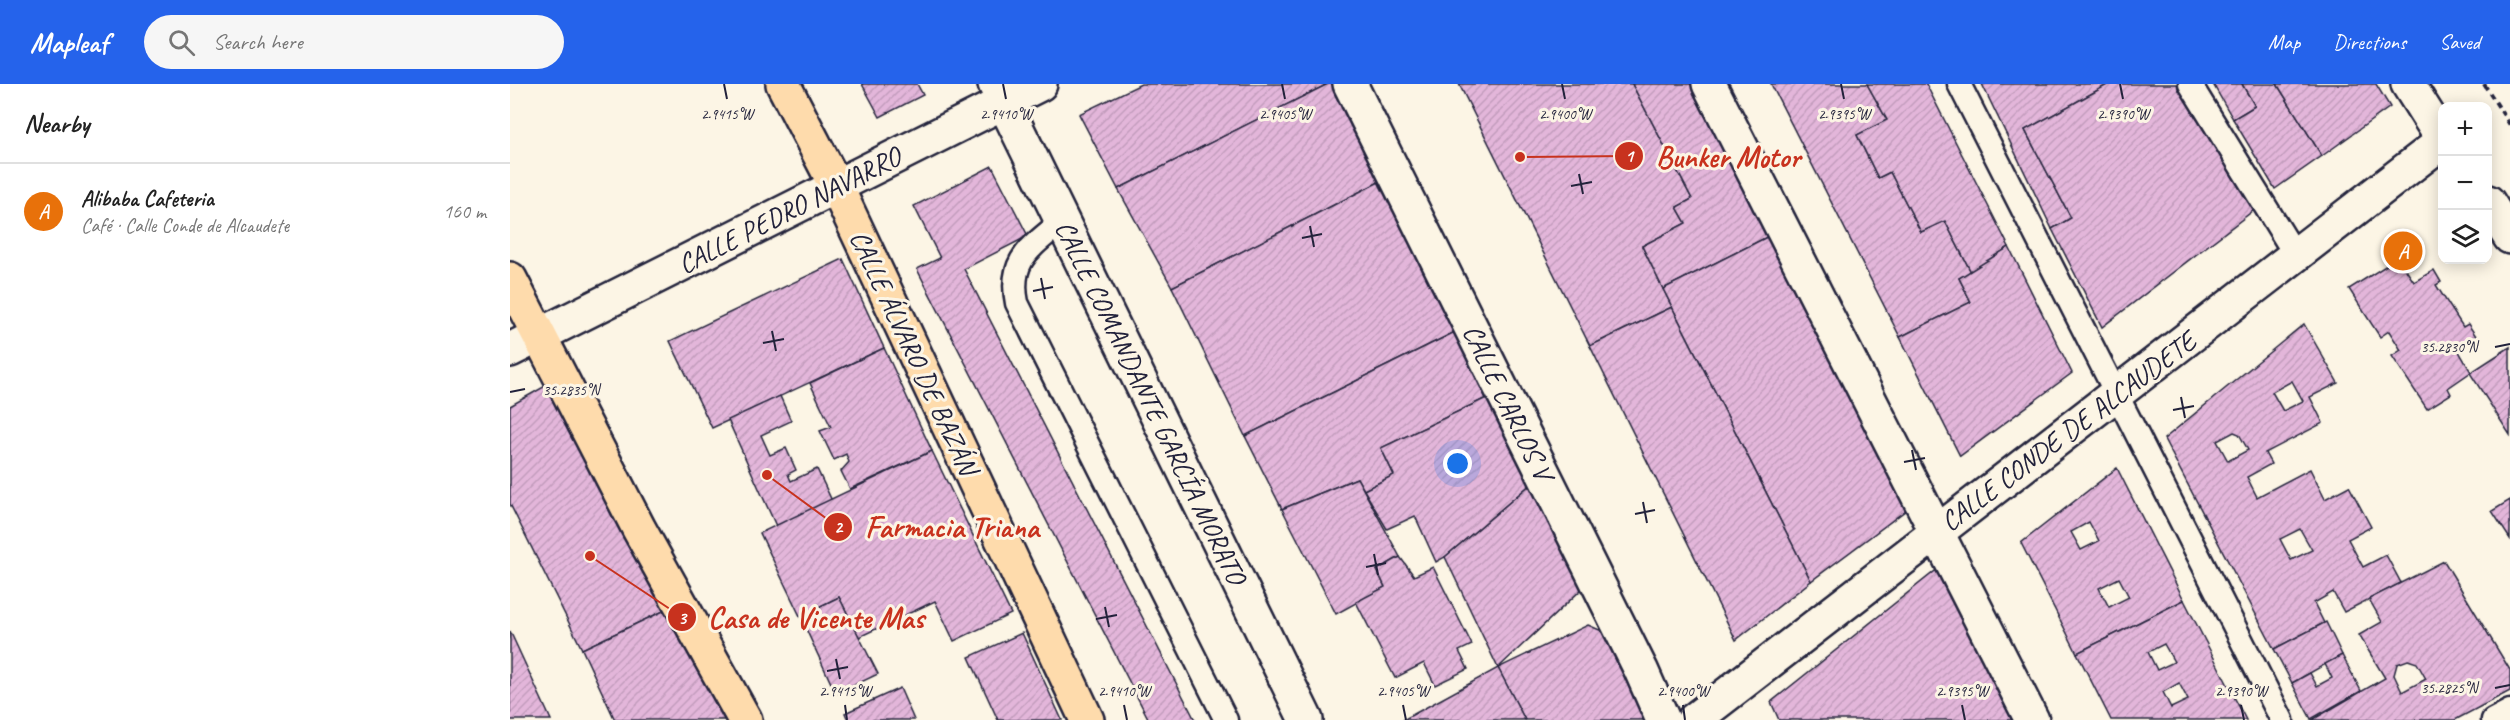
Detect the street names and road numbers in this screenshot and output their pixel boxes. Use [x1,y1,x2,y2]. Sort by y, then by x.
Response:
street label: CALLE PEDRO NAVARRO [672,137,909,281]
street label: CALLE COMANDANTE GARCÍA MORATO [1048,215,1256,592]
street label: CALLE ÁLVARO DE BAZÁN [842,224,988,483]
street label: CALLE CARLOS V [1455,318,1563,490]
street label: CALLE CONDE DE ALCAUDETE [1933,322,2205,539]

